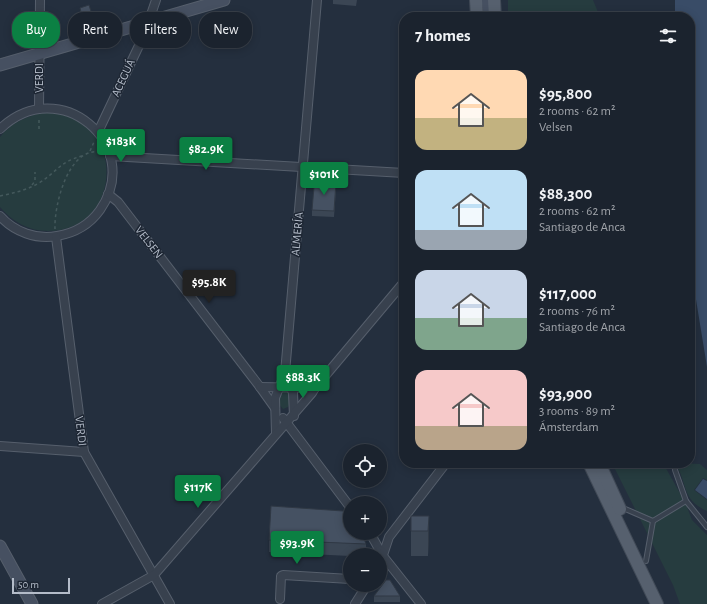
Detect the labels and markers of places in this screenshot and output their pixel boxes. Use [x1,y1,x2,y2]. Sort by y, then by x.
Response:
pin: $183K [93,129,149,163]
pin: $82.9K [173,137,239,171]
pin: $101K [296,162,352,196]
pin: $95.8K [176,270,242,304]
pin: $88.3K [270,365,336,399]
pin: $117K [170,475,226,509]
pin: $93.9K [264,531,330,565]

